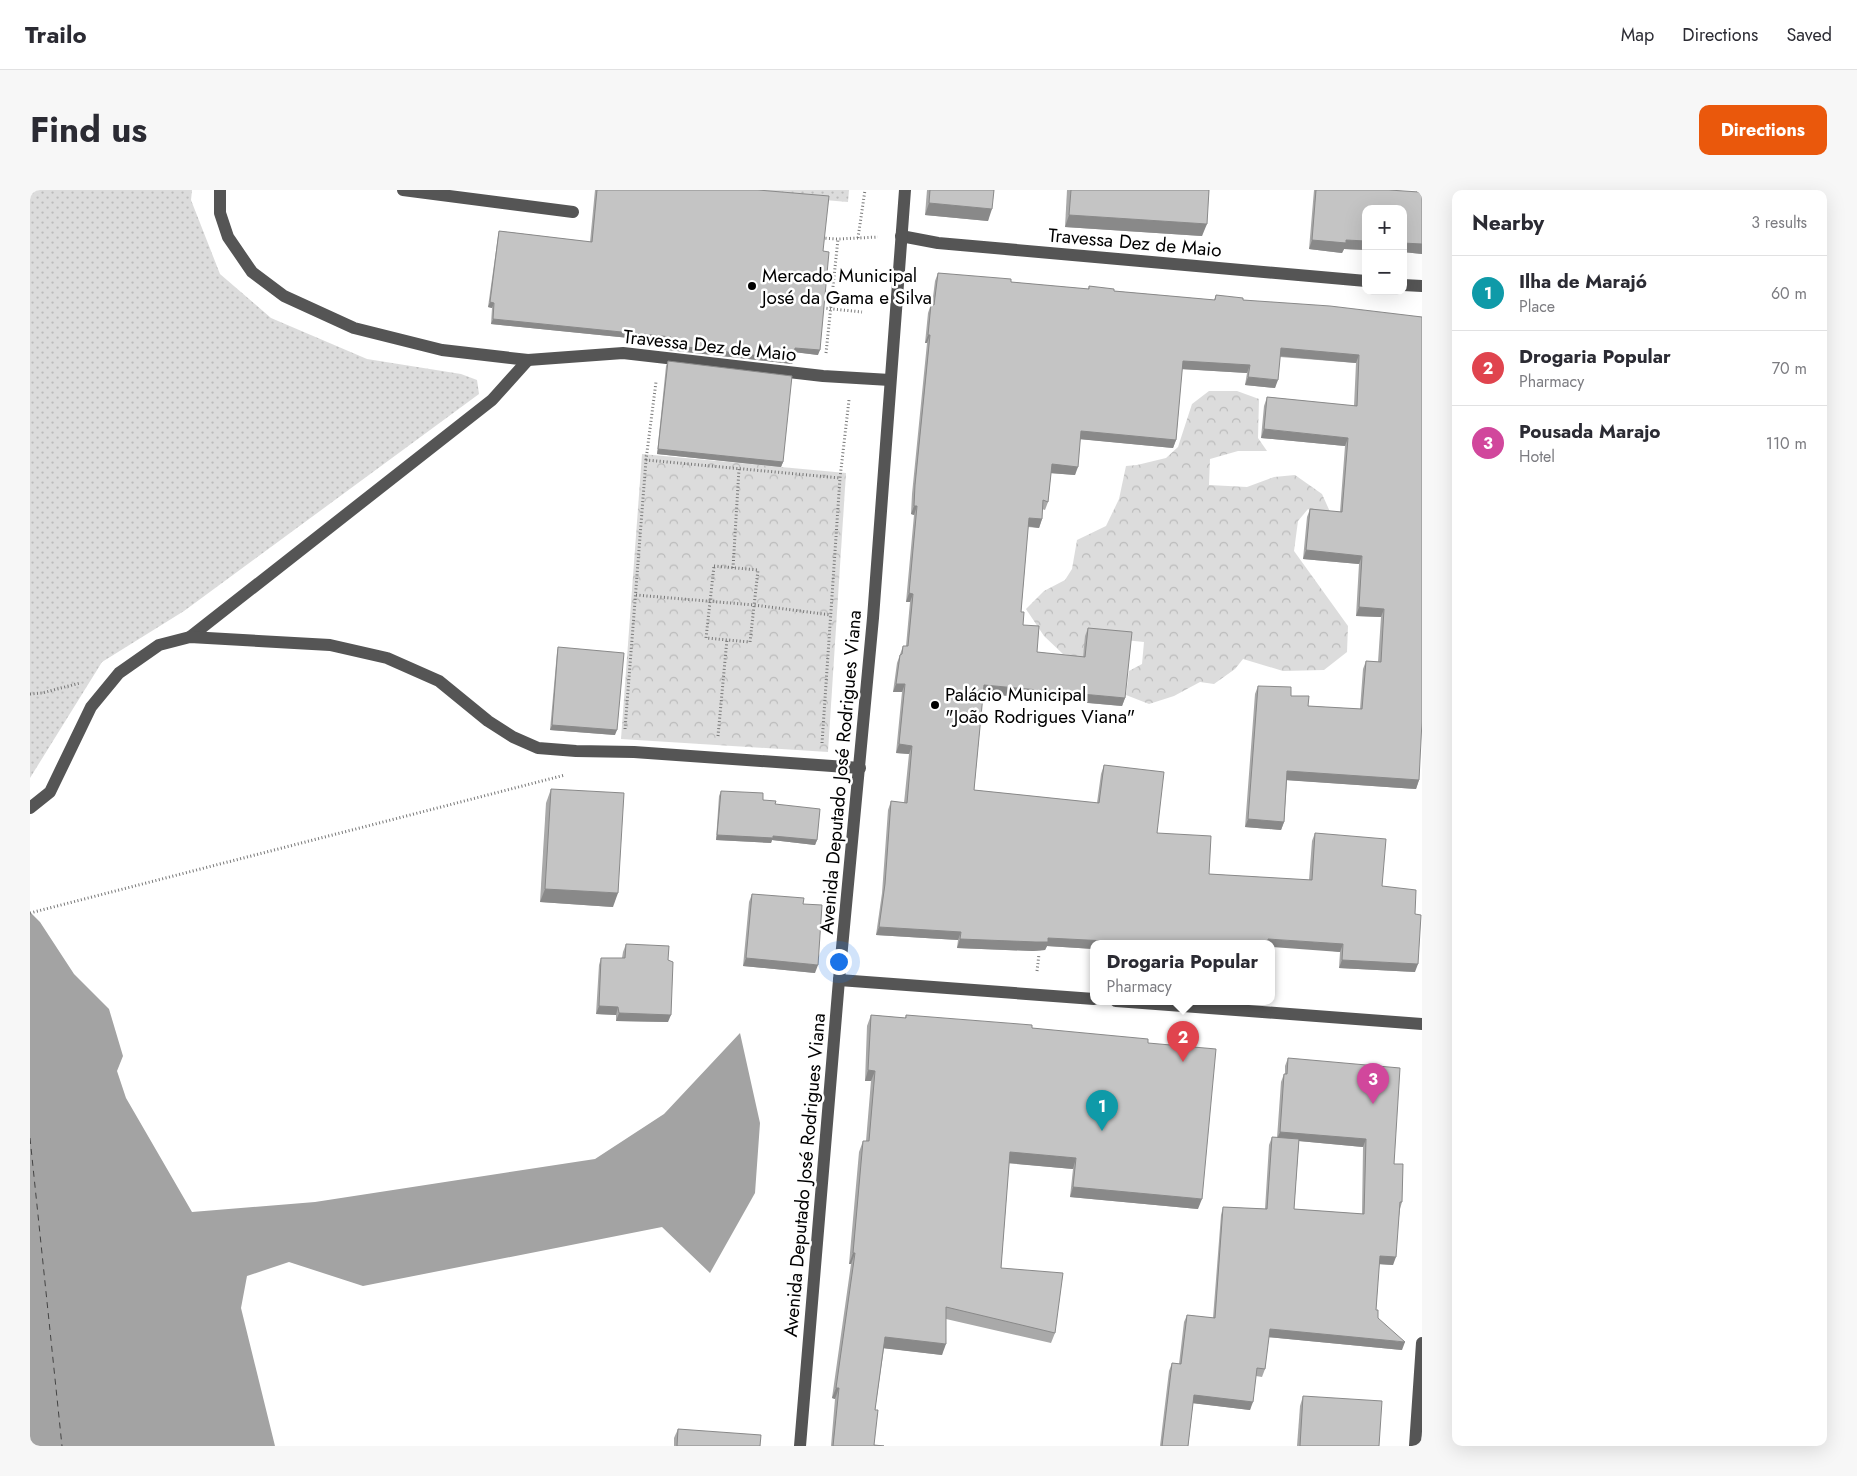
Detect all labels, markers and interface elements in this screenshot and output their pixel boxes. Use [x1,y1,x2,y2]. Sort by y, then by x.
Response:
text: Trailo [25,17,87,52]
text: Map [1621,22,1654,48]
text: Directions [1682,22,1758,48]
text: Saved [1786,22,1832,48]
text: Find us [30,105,147,155]
button: Directions [1699,105,1827,155]
map controls [1362,205,1407,295]
button: + [1362,205,1407,250]
text: Nearby [1472,208,1544,238]
text: 3 results [1751,211,1807,234]
street label: Travessa Dez de Maio [1047,221,1223,264]
button: − [1362,250,1407,295]
place label: Mercado Municipal José da Gama e Silva [759,262,932,311]
text: Ilha de Marajó [1519,268,1647,295]
marker: Mercado Municipal José da Gama e Silva [746,280,758,292]
text: 1 [1484,282,1492,305]
text: 60 m [1771,282,1807,305]
text: Place [1519,295,1555,318]
street label: Travessa Dez de Maio [622,323,798,368]
text: Drogaria Popular [1519,343,1671,370]
text: 2 [1483,357,1493,380]
text: 70 m [1772,357,1807,380]
text: Pharmacy [1519,370,1584,393]
text: Pousada Marajo [1519,418,1661,445]
text: 3 [1483,432,1493,455]
text: 110 m [1766,432,1807,455]
text: Hotel [1519,445,1555,468]
street label: Avenida Deputado José Rodrigues Viana [813,609,868,935]
place label: Palácio Municipal "João Rodrigues Viana" [945,681,1135,730]
marker: Palácio Municipal "João Rodrigues Viana" [929,699,941,711]
popup [1090,940,1275,1005]
text: Drogaria Popular [1107,948,1258,975]
your location [826,949,852,975]
text: Pharmacy [1107,975,1172,998]
street label: Avenida Deputado José Rodrigues Viana [777,1012,832,1338]
pin: 2 [1167,1021,1199,1062]
pin: 3 [1357,1063,1389,1104]
pin: 1 [1086,1090,1118,1131]

